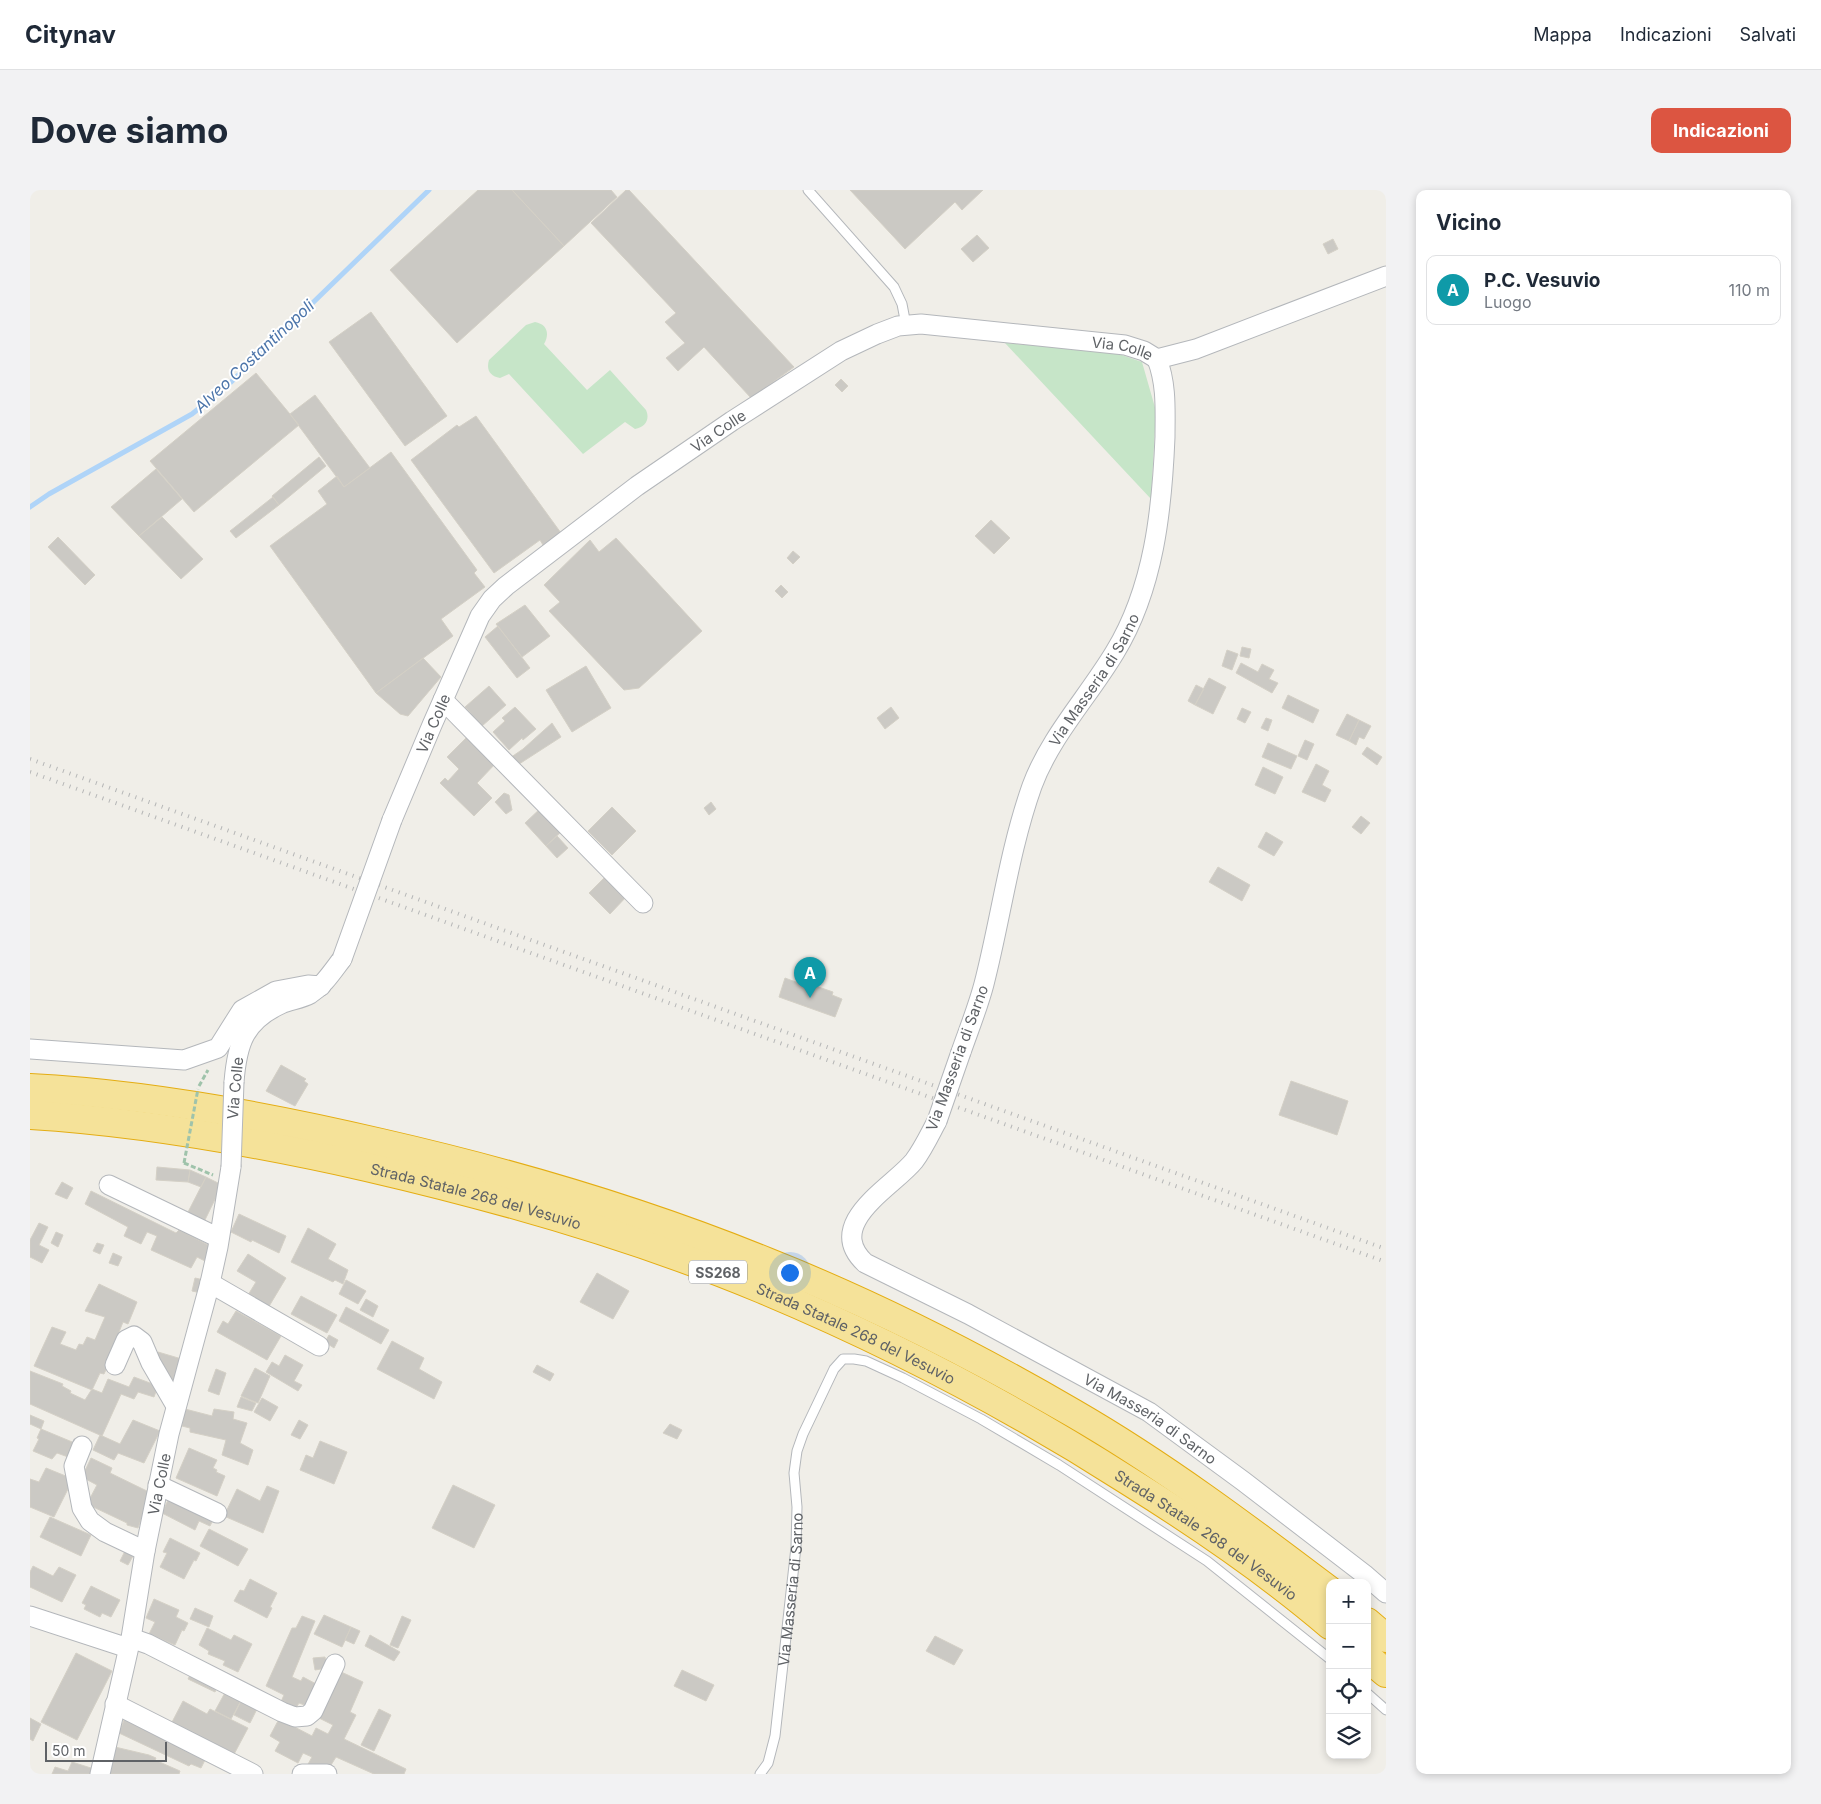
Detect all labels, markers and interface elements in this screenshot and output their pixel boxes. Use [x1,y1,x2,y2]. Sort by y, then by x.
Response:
text: Citynav [25,20,116,49]
text: Mappa [1533,24,1592,45]
text: Indicazioni [1620,24,1712,45]
text: Salvati [1740,24,1796,45]
button: Indicazioni [1651,108,1791,153]
text: Dove siamo [30,109,228,151]
text: Vicino [1436,210,1501,235]
text: P.C. Vesuvio [1484,269,1601,292]
text: A [1447,280,1459,300]
text: 110 m [1728,280,1770,300]
text: Luogo [1484,292,1532,312]
water label: Alveo Costantinopoli [189,295,319,417]
street label: Via Colle [1091,332,1157,364]
street label: Via Colle [687,405,749,456]
street label: Via Masseria di Sarno [1044,610,1143,750]
street label: Via Colle [412,691,454,756]
pin: A [794,957,826,998]
street label: Via Masseria di Sarno [922,982,992,1134]
street label: Via Colle [223,1056,247,1120]
street label: Strada Statale 268 del Vesuvio [369,1159,584,1233]
road number: SS268 [689,1260,747,1284]
your location [777,1260,803,1286]
street label: Strada Statale 268 del Vesuvio [754,1278,959,1388]
street label: Via Masseria di Sarno [1081,1369,1221,1468]
street label: Via Colle [143,1451,174,1517]
street label: Strada Statale 268 del Vesuvio [1111,1465,1301,1604]
street label: Via Masseria di Sarno [773,1512,806,1667]
map controls [1326,1579,1371,1759]
button: + [1326,1579,1371,1624]
button: − [1326,1624,1371,1669]
button: locate [1326,1669,1371,1714]
button: layers [1326,1714,1371,1759]
scale bar [45,1739,168,1762]
text: 50 m [52,1742,86,1759]

